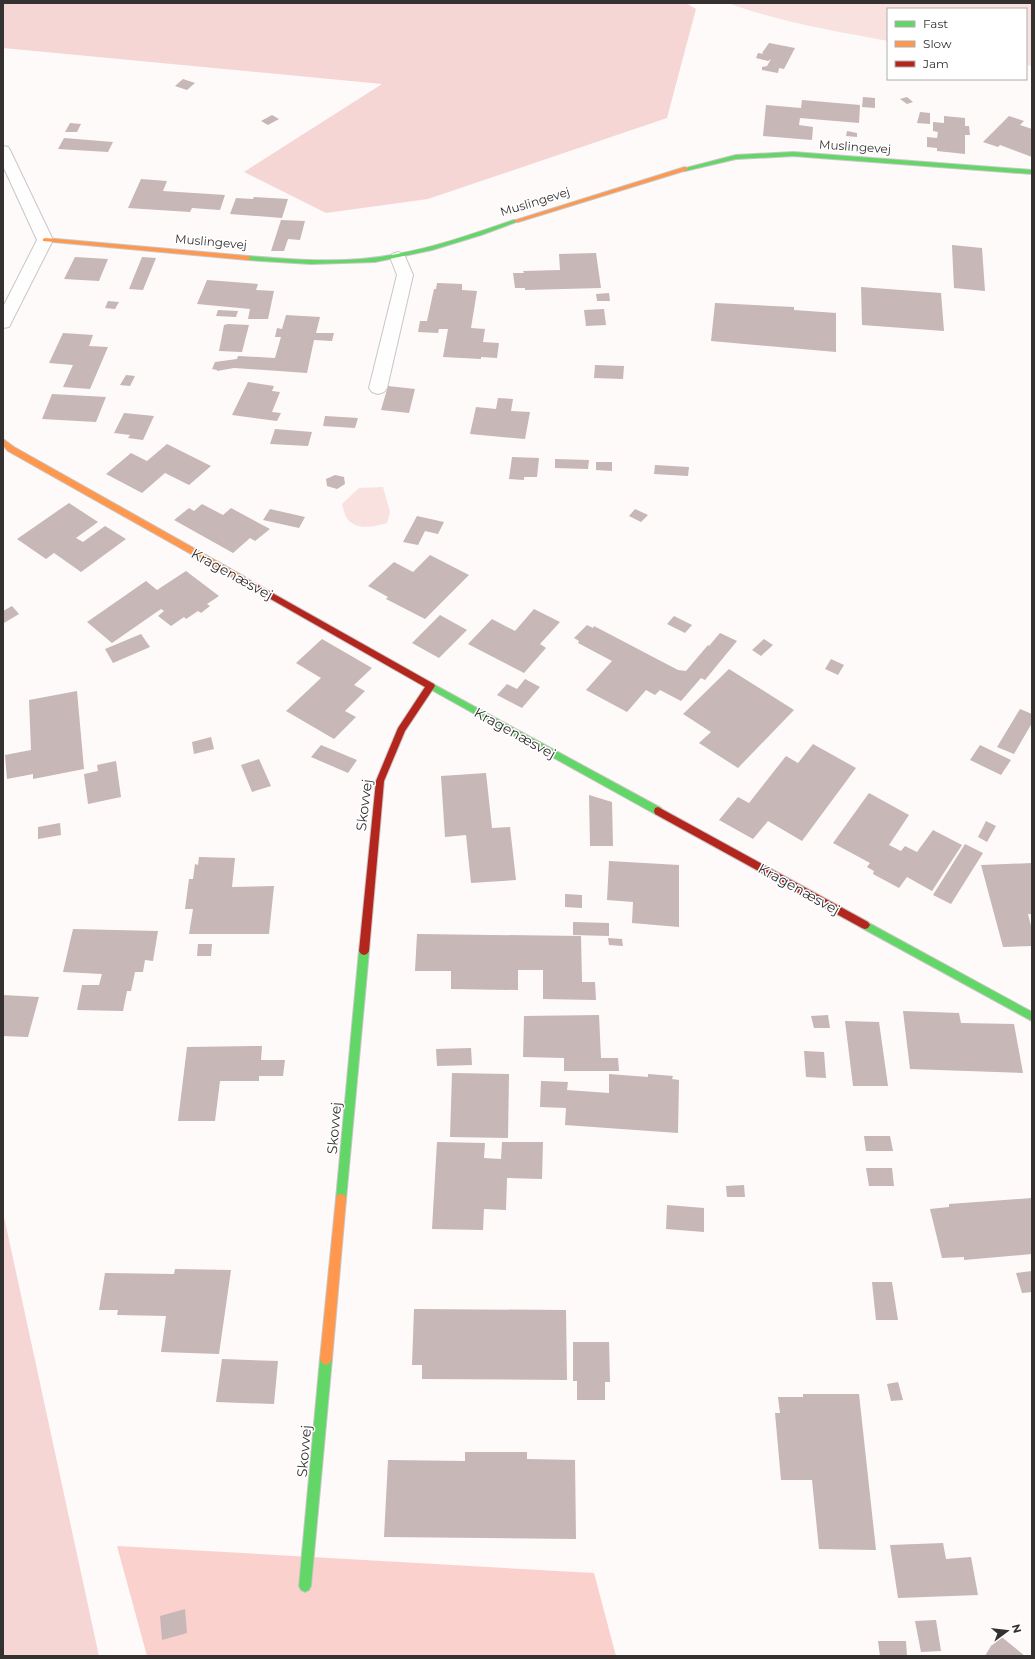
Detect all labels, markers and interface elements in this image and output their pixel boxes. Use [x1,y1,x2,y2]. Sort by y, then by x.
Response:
legend [887,8,1027,80]
text: Fast [923,16,948,31]
text: Slow [923,36,952,51]
text: Jam [922,56,949,71]
street label: Muslingevej [819,137,892,156]
street label: Muslingevej [498,184,572,219]
street label: Muslingevej [174,231,248,252]
street label: Kragenæsvej [188,544,276,604]
street label: Kragenæsvej [471,703,559,763]
street label: Skovvej [352,778,376,832]
street label: Kragenæsvej [755,859,843,919]
street label: Skovvej [323,1101,345,1155]
street label: Skovvej [293,1424,315,1478]
north arrow [987,1611,1027,1651]
text: N [1009,1622,1025,1635]

